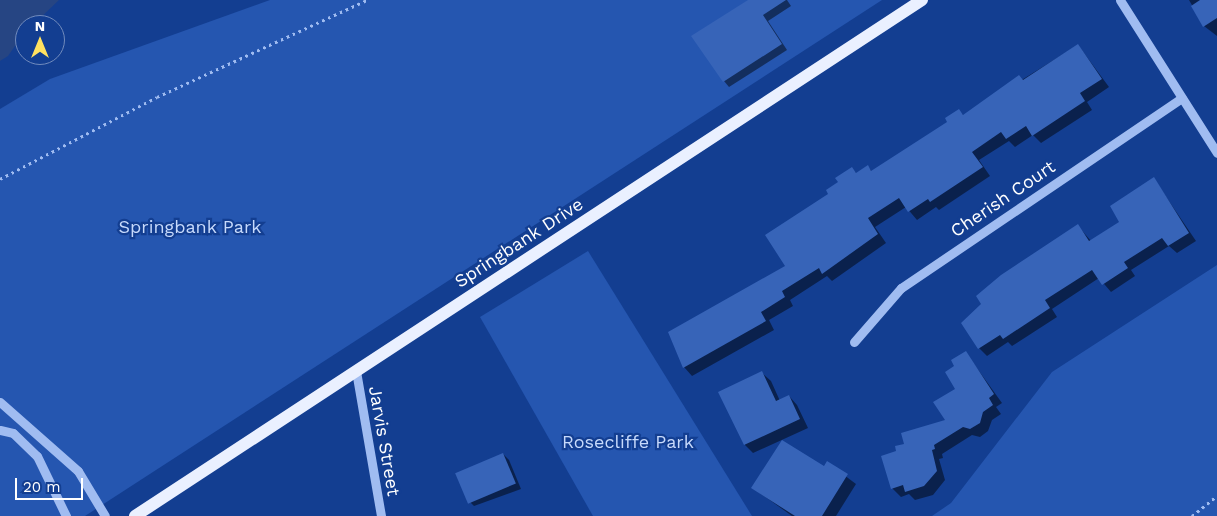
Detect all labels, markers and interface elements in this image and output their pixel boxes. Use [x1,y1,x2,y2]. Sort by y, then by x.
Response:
north arrow [15,15,65,65]
text: N [35,18,45,34]
street label: Cherish Court [947,156,1059,242]
street label: Springbank Drive [451,193,587,293]
park label: Springbank Park [118,216,262,238]
street label: Jarvis Street [364,384,404,498]
park label: Rosecliffe Park [562,431,694,453]
scale bar [18,468,85,500]
text: 20 m [23,478,61,496]

